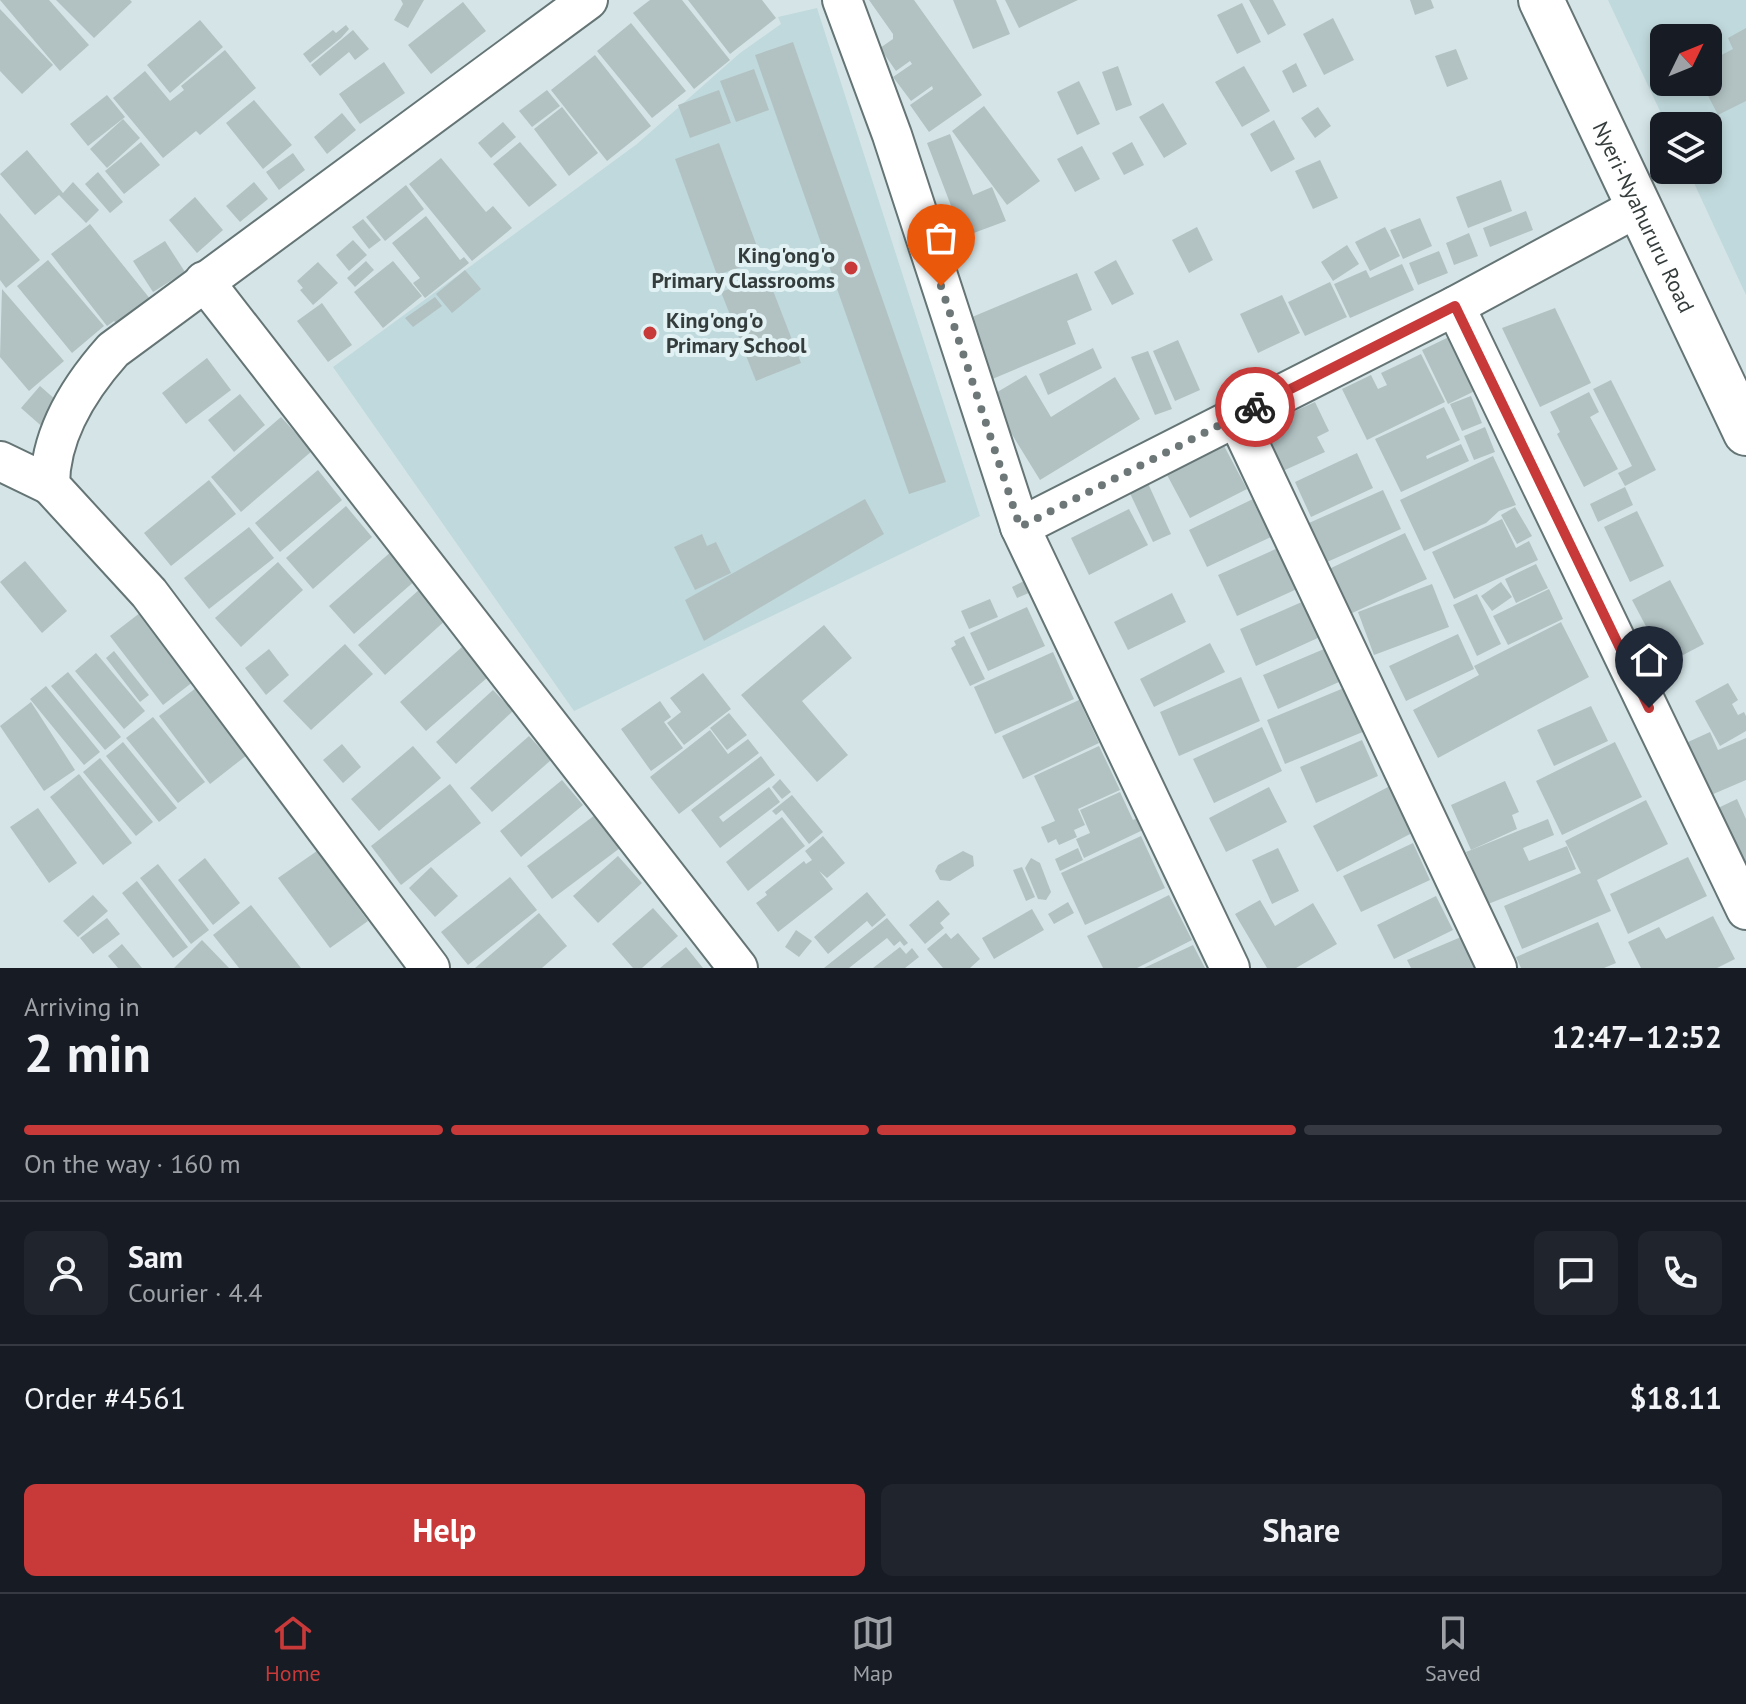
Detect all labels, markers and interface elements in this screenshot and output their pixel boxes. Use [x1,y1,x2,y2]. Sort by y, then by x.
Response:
north arrow [1650,24,1722,96]
map controls [1650,24,1722,184]
button: layers [1650,112,1722,184]
street label: Nyeri-Nyahururu Road [1586,117,1701,317]
pin [907,204,975,286]
icon: bag [919,216,963,260]
place label: King'ong'o Primary Classrooms [651,241,835,294]
marker: King'ong'o Primary Classrooms [842,259,860,277]
place label: King'ong'o Primary School [666,306,807,359]
marker: King'ong'o Primary School [641,324,659,342]
courier [1215,367,1295,447]
icon: bike [1233,385,1277,429]
pin [1615,626,1683,708]
icon: home [1627,638,1671,682]
text: Arriving in [24,990,140,1023]
text: 12:47–12:52 [1552,1017,1722,1056]
text: 2 min [24,1019,151,1086]
text: On the way · 160 m [24,1147,241,1180]
button: person [24,1231,108,1315]
button: chat [1534,1231,1618,1315]
button: phone [1638,1231,1722,1315]
text: Sam [128,1237,183,1276]
text: Courier · 4.4 [128,1276,262,1309]
text: Order #4561 [24,1378,186,1417]
text: $18.11 [1630,1378,1722,1417]
button: Help [24,1484,865,1576]
button: Share [881,1484,1722,1576]
tab: Home [265,1611,321,1687]
tab: Map [851,1611,895,1687]
tab: Saved [1425,1611,1481,1687]

